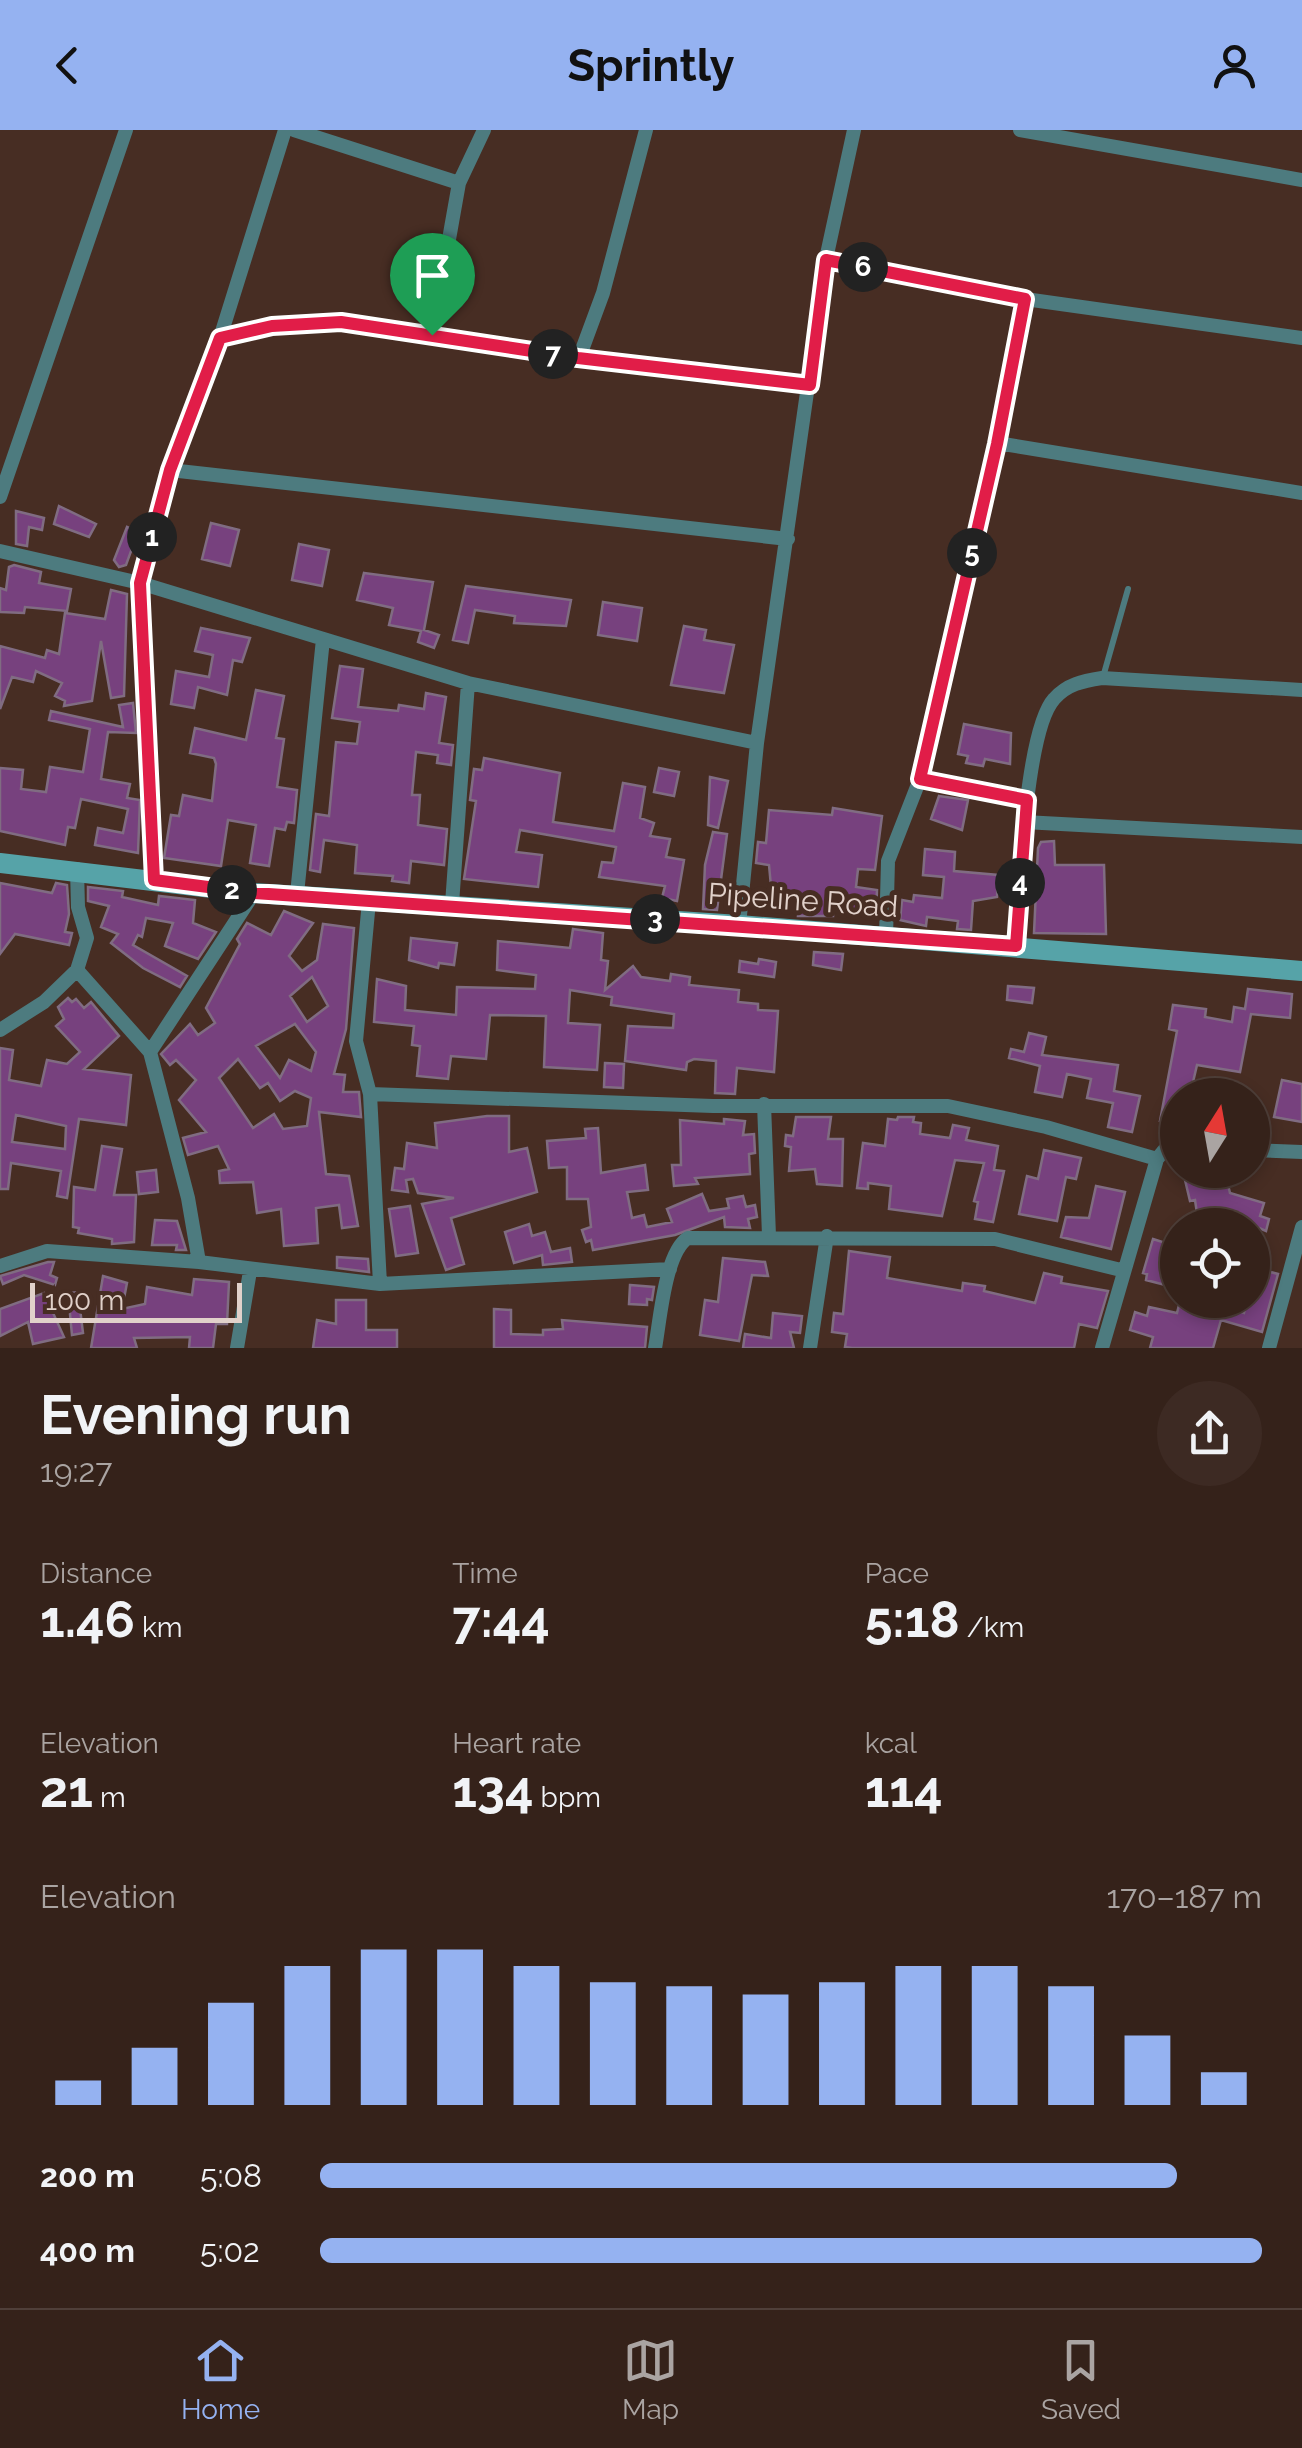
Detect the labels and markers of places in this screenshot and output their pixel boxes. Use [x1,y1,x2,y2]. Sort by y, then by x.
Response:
pin [390,233,475,336]
pin: 6 [838,242,888,292]
pin: 7 [528,329,578,379]
pin: 1 [127,512,177,562]
pin: 5 [947,528,997,578]
pin: 4 [995,858,1045,908]
pin: 2 [207,865,257,915]
pin: 3 [630,894,680,944]

